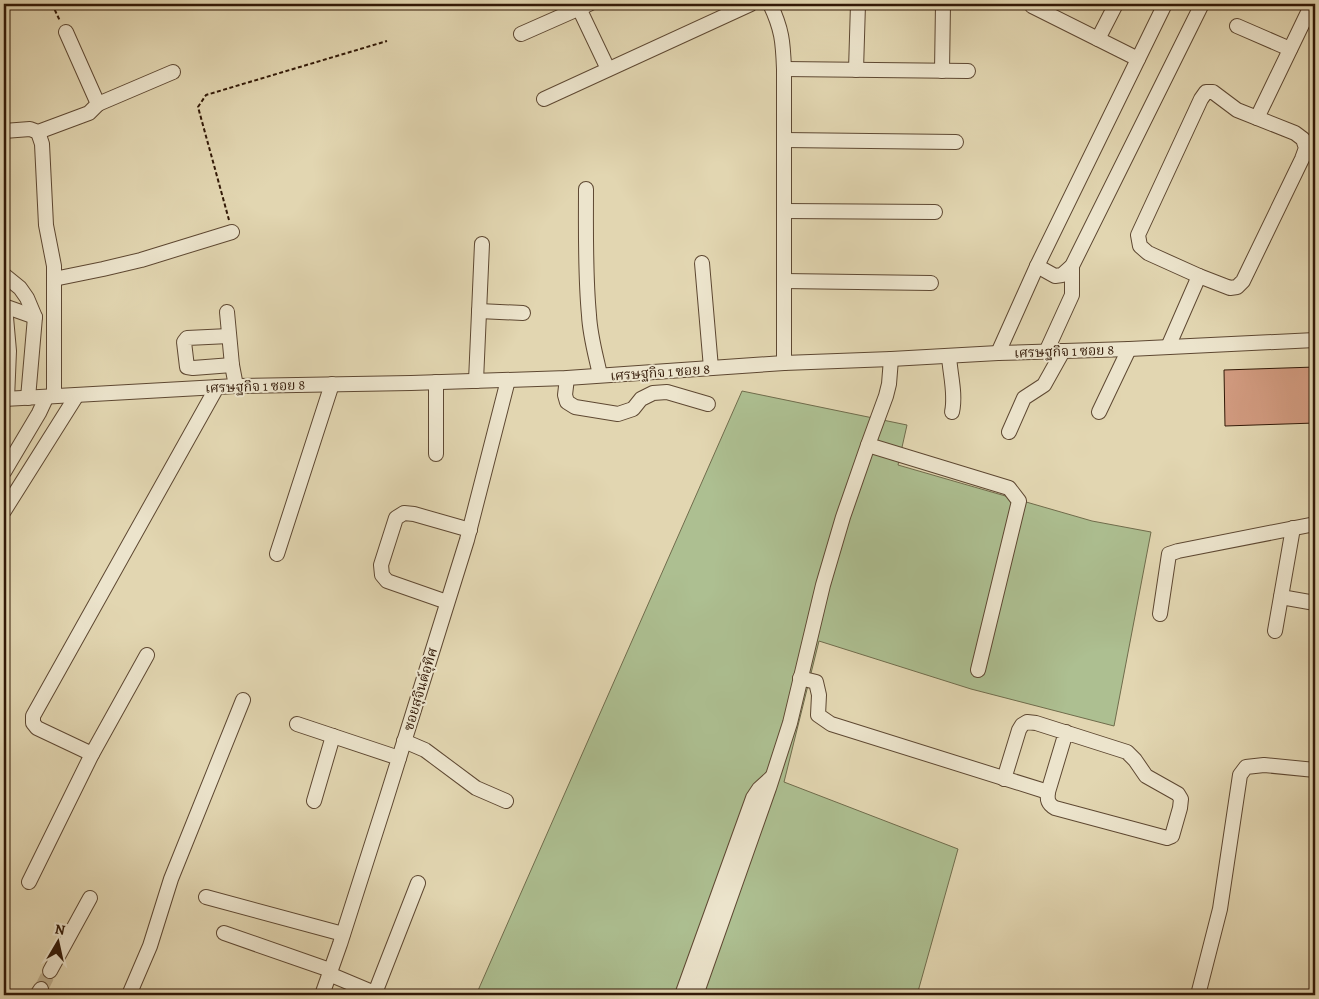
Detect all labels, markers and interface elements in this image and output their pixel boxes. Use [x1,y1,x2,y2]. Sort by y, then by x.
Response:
street label: เศรษฐกิจ 1 ซอย 8 [1014,340,1115,363]
street label: เศรษฐกิจ 1 ซอย 8 [609,360,711,385]
street label: เศรษฐกิจ 1 ซอย 8 [205,375,306,398]
street label: ซอยสุจินต์อุทิศ [399,645,442,733]
north arrow [32,916,82,966]
text: N [53,919,66,940]

